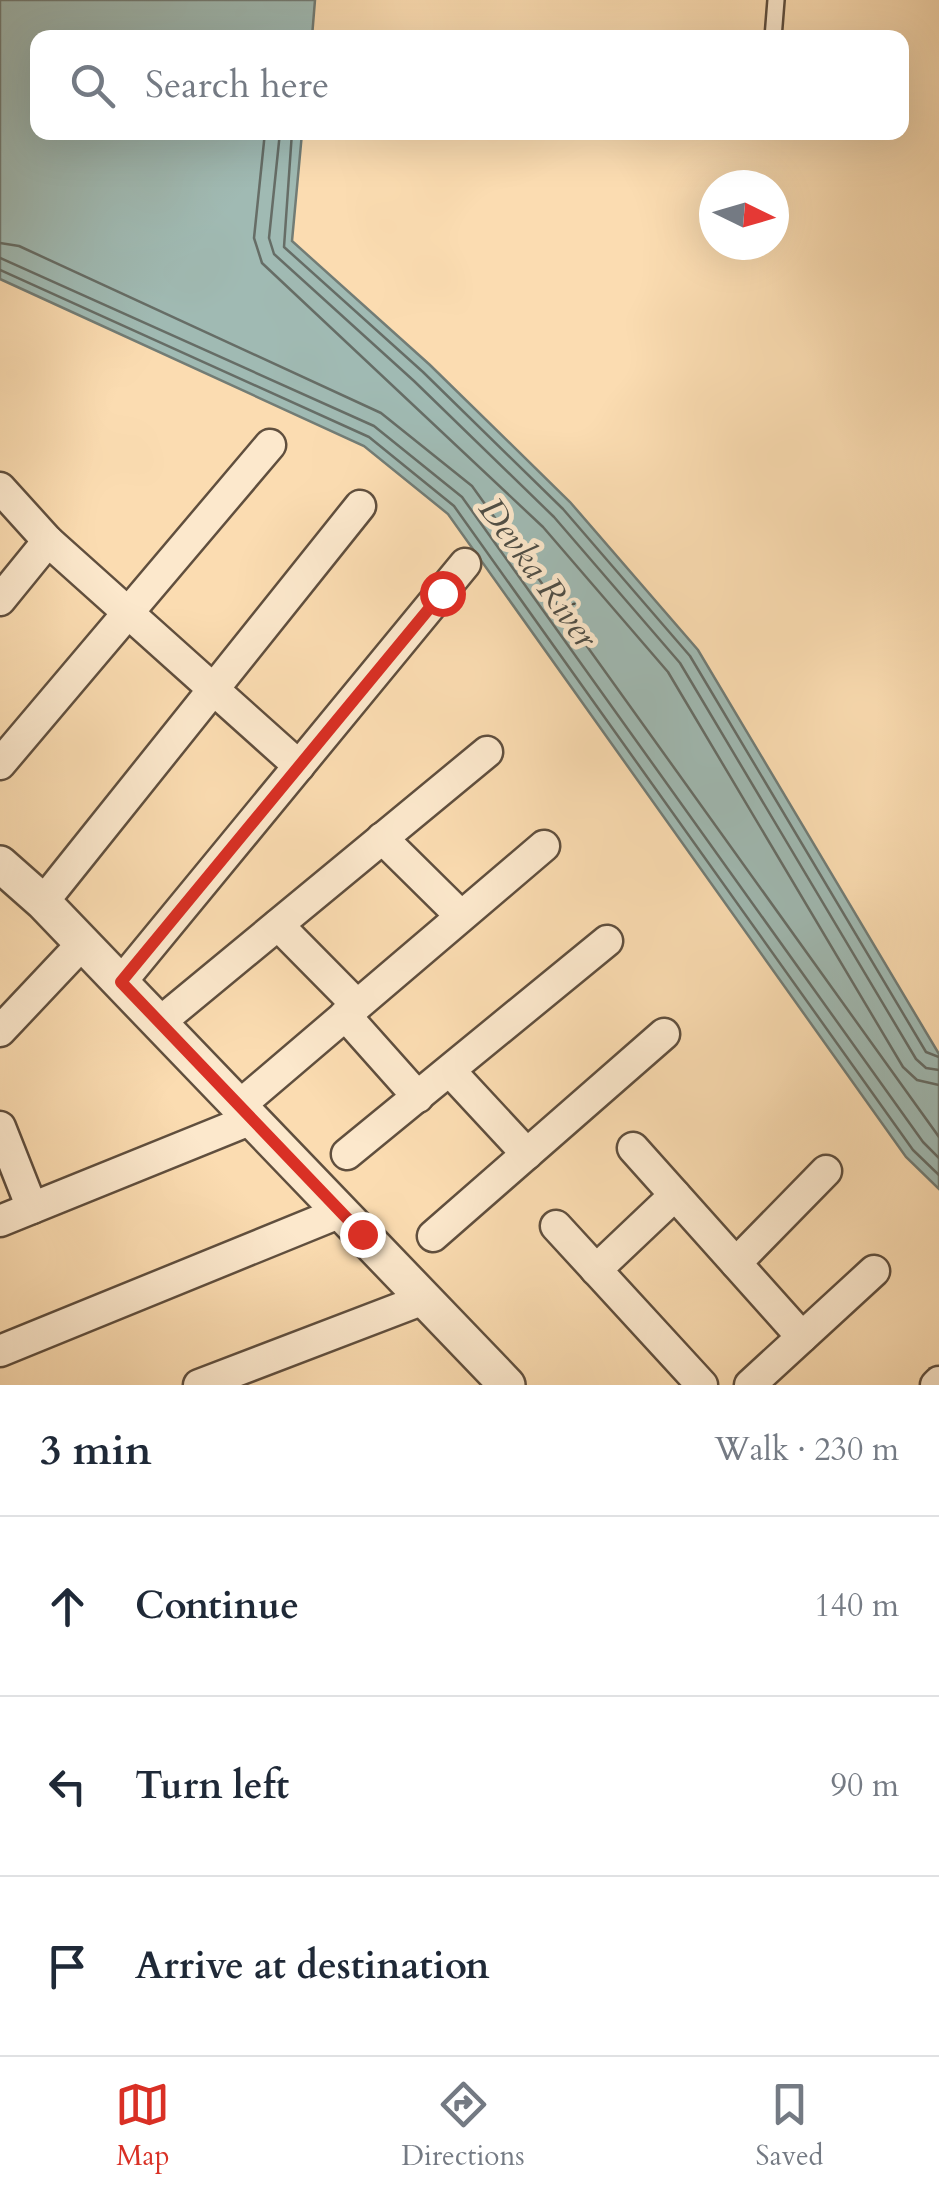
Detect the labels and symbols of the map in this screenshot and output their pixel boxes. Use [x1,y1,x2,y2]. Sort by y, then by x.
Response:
north arrow [699,170,789,260]
water label: Devka River [467,488,610,659]
route start [420,571,466,617]
route end [340,1212,386,1258]

